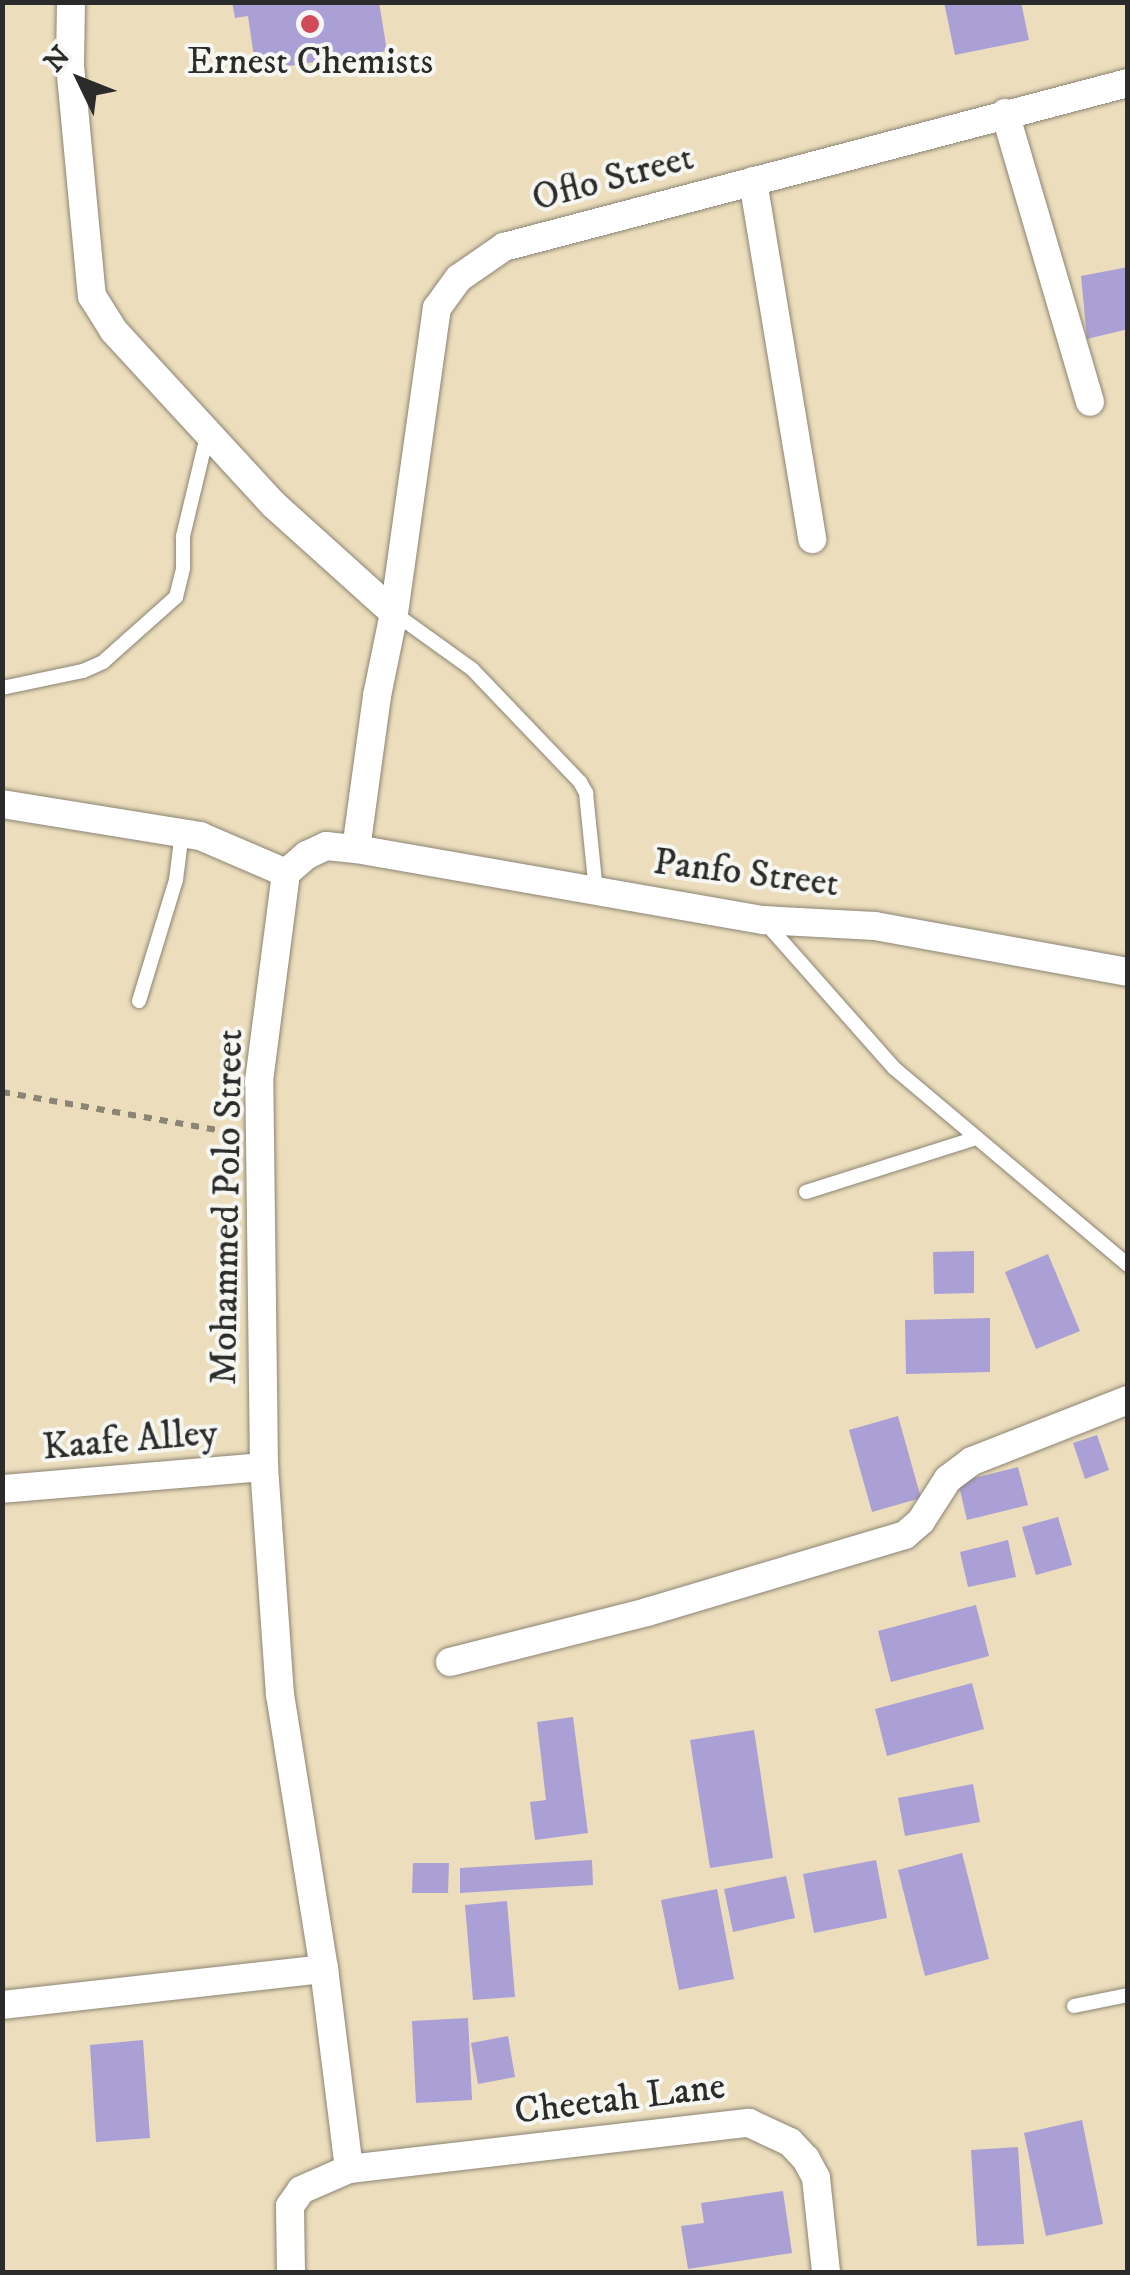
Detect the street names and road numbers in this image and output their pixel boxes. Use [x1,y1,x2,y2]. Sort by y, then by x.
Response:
street label: Oflo Street [527,136,699,222]
street label: Panfo Street [651,840,841,908]
street label: Mohammed Polo Street [202,1029,254,1385]
street label: Kaafe Alley [41,1411,219,1471]
street label: Cheetah Lane [512,2064,728,2136]

